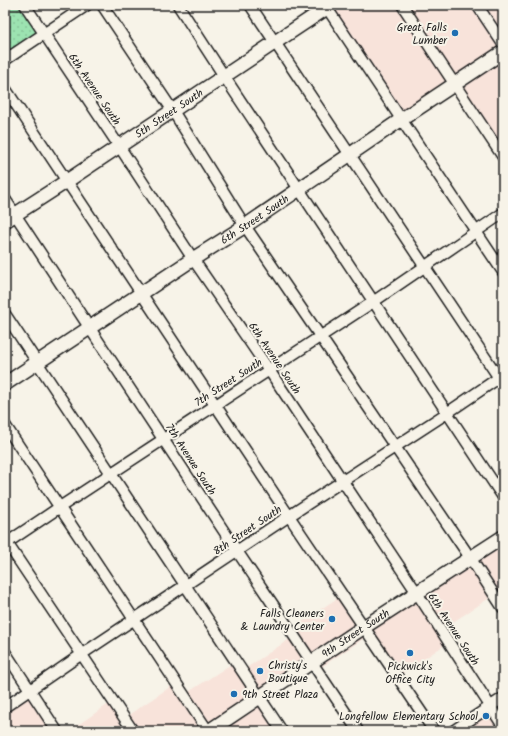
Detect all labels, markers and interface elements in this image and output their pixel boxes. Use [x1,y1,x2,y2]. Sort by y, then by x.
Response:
place label: Great Falls Lumber [397,19,448,50]
marker: Great Falls Lumber [450,28,460,38]
street label: 6th Avenue South [63,50,125,129]
street label: 5th Street South [131,85,207,143]
street label: 6th Street South [217,190,293,249]
street label: 6th Avenue South [243,319,305,398]
street label: 7th Street South [191,354,266,412]
street label: 7th Avenue South [160,420,220,499]
street label: 8th Street South [209,501,286,561]
street label: 6th Avenue South [423,590,484,670]
place label: Falls Cleaners & Laundry Center [241,605,325,636]
street label: 9th Street South [318,605,394,663]
marker: Falls Cleaners & Laundry Center [327,614,337,624]
marker: Pickwick's Office City [405,648,415,658]
place label: Christy's Boutique [268,657,308,688]
place label: Pickwick's Office City [385,658,436,689]
marker: Christy's Boutique [255,666,265,676]
place label: 9th Street Plaza [242,686,318,704]
marker: 9th Street Plaza [229,689,239,699]
place label: Longfellow Elementary School [339,708,478,726]
marker: Longfellow Elementary School [481,711,491,721]

